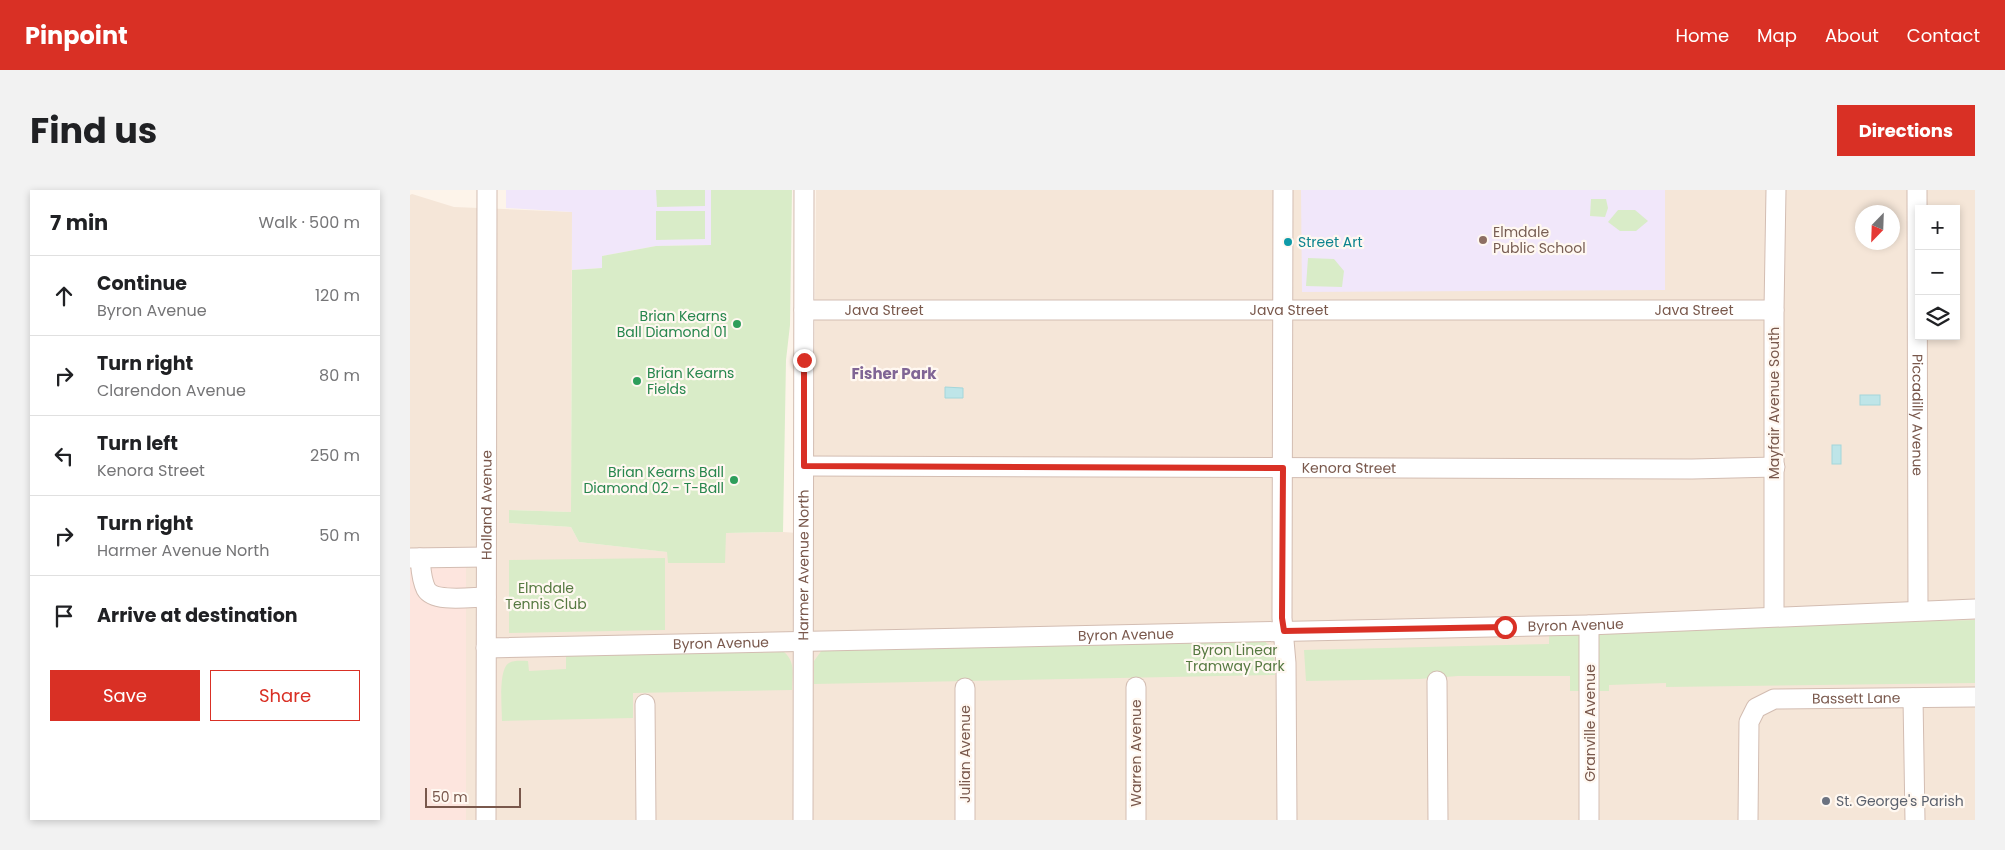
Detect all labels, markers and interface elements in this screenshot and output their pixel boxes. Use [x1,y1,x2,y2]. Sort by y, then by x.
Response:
text: Pinpoint [25,19,128,52]
text: Home [1675,23,1729,48]
text: Map [1757,23,1797,48]
text: About [1825,23,1879,48]
text: Contact [1907,23,1980,48]
button: Directions [1837,105,1975,156]
text: Find us [30,106,157,155]
north arrow [1855,205,1900,250]
map controls [1915,205,1960,340]
button: + [1915,205,1960,250]
text: 7 min [50,208,108,237]
text: Walk · 500 m [259,211,360,234]
place label: Elmdale Public School [1493,222,1586,258]
place label: Street Art [1298,232,1362,252]
marker: Elmdale Public School [1477,234,1489,246]
marker: Street Art [1282,236,1294,248]
button: − [1915,250,1960,295]
text: Continue [97,270,187,297]
icon: ahead [50,282,78,310]
text: 120 m [315,284,360,307]
button: layers [1915,295,1960,340]
text: Byron Avenue [97,299,207,322]
street label: Java Street [844,300,924,320]
street label: Java Street [1249,300,1329,320]
street label: Java Street [1654,300,1734,320]
place label: Brian Kearns Ball Diamond 01 [617,306,727,342]
marker: Brian Kearns Ball Diamond 01 [731,318,743,330]
street label: Mayfair Avenue South [1764,327,1784,479]
route end [793,349,816,372]
text: Turn right [97,350,193,377]
street label: Piccadilly Avenue [1907,354,1928,476]
icon: right [50,362,78,390]
place label: Brian Kearns Fields [647,363,734,399]
district label: Fisher Park [851,363,937,384]
text: 80 m [319,364,360,387]
marker: Brian Kearns Fields [631,375,643,387]
text: Clarendon Avenue [97,379,246,402]
text: Turn left [97,430,178,457]
icon: left [50,442,78,470]
text: 250 m [310,444,360,467]
street label: Holland Avenue [476,450,497,560]
street label: Kenora Street [1302,458,1396,478]
text: Kenora Street [97,459,205,482]
place label: Brian Kearns Ball Diamond 02 - T-Ball [583,462,724,498]
marker: Brian Kearns Ball Diamond 02 - T-Ball [728,474,740,486]
street label: Harmer Avenue North [793,489,814,641]
text: Turn right [97,510,193,537]
icon: right [50,522,78,550]
text: 50 m [319,524,360,547]
text: Harmer Avenue North [97,539,269,562]
park label: Elmdale Tennis Club [505,578,587,614]
icon: arrive [50,602,78,630]
text: Arrive at destination [97,602,298,629]
street label: Byron Avenue [1528,614,1624,636]
route start [1494,616,1517,639]
street label: Byron Avenue [1078,624,1174,646]
street label: Byron Avenue [673,632,769,654]
park label: Byron Linear Tramway Park [1185,640,1285,676]
street label: Granville Avenue [1580,664,1600,782]
button: Save [50,670,200,721]
button: Share [210,670,360,721]
street label: Bassett Lane [1812,688,1901,709]
street label: Warren Avenue [1126,699,1146,807]
street label: Julian Avenue [955,705,975,803]
scale bar [425,785,521,808]
text: 50 m [432,787,468,807]
place label: St. George's Parish [1836,791,1964,811]
marker: St. George's Parish [1820,795,1832,807]

